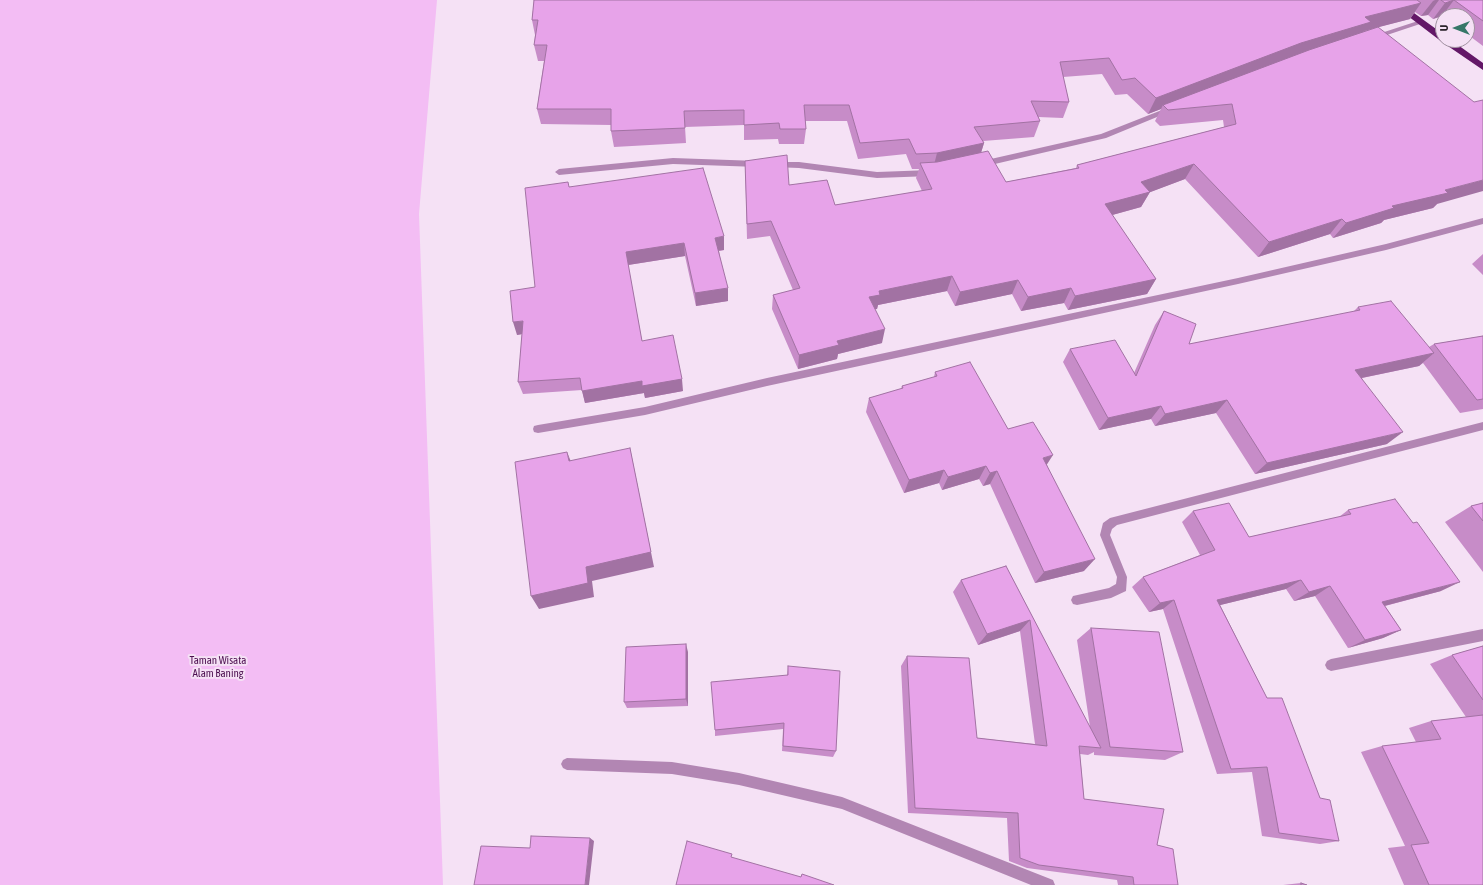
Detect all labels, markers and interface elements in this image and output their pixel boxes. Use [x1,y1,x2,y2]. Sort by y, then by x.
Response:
north arrow [1435,8,1475,48]
text: U [1438,25,1450,31]
park label: Taman Wisata Alam Baning [190,654,246,680]

